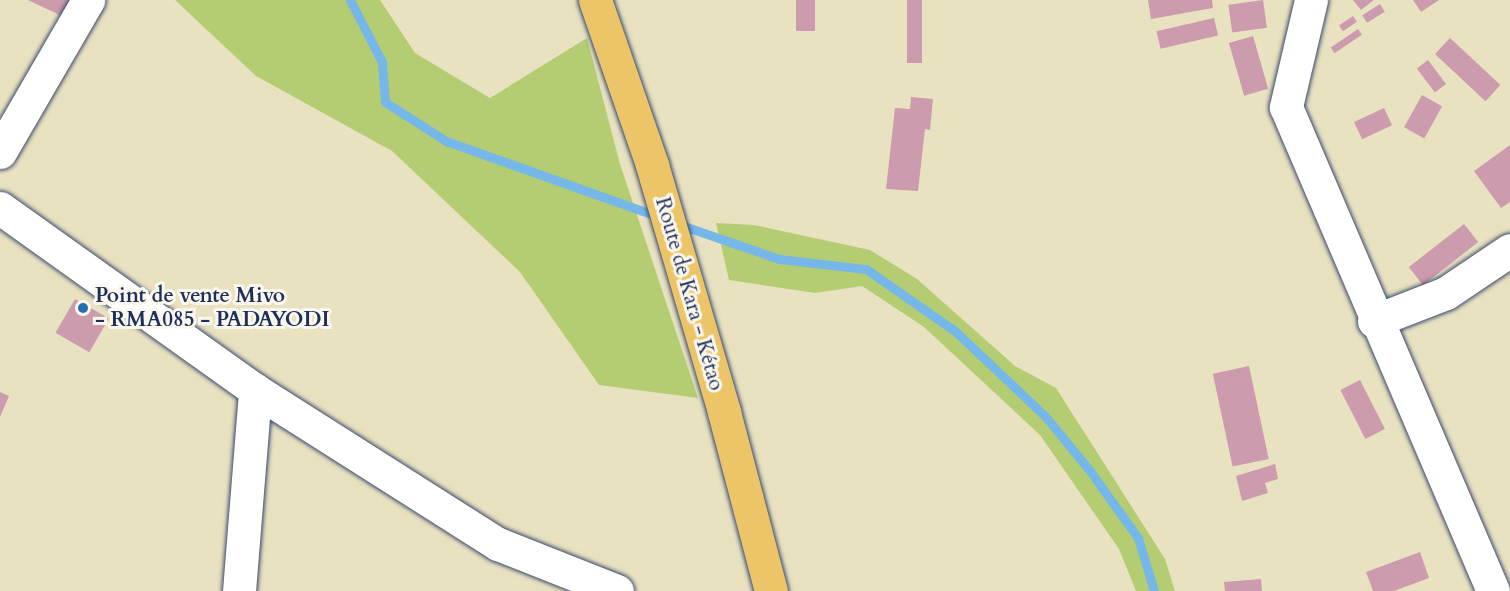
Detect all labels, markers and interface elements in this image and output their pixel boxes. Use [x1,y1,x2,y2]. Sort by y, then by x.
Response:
street label: Route de Kara - Kétao [649,194,729,394]
place label: Point de vente Mivo - RMA085 - PADAYODI [95,283,330,333]
marker: Point de vente Mivo - RMA085 - PADAYODI [76,301,90,315]

